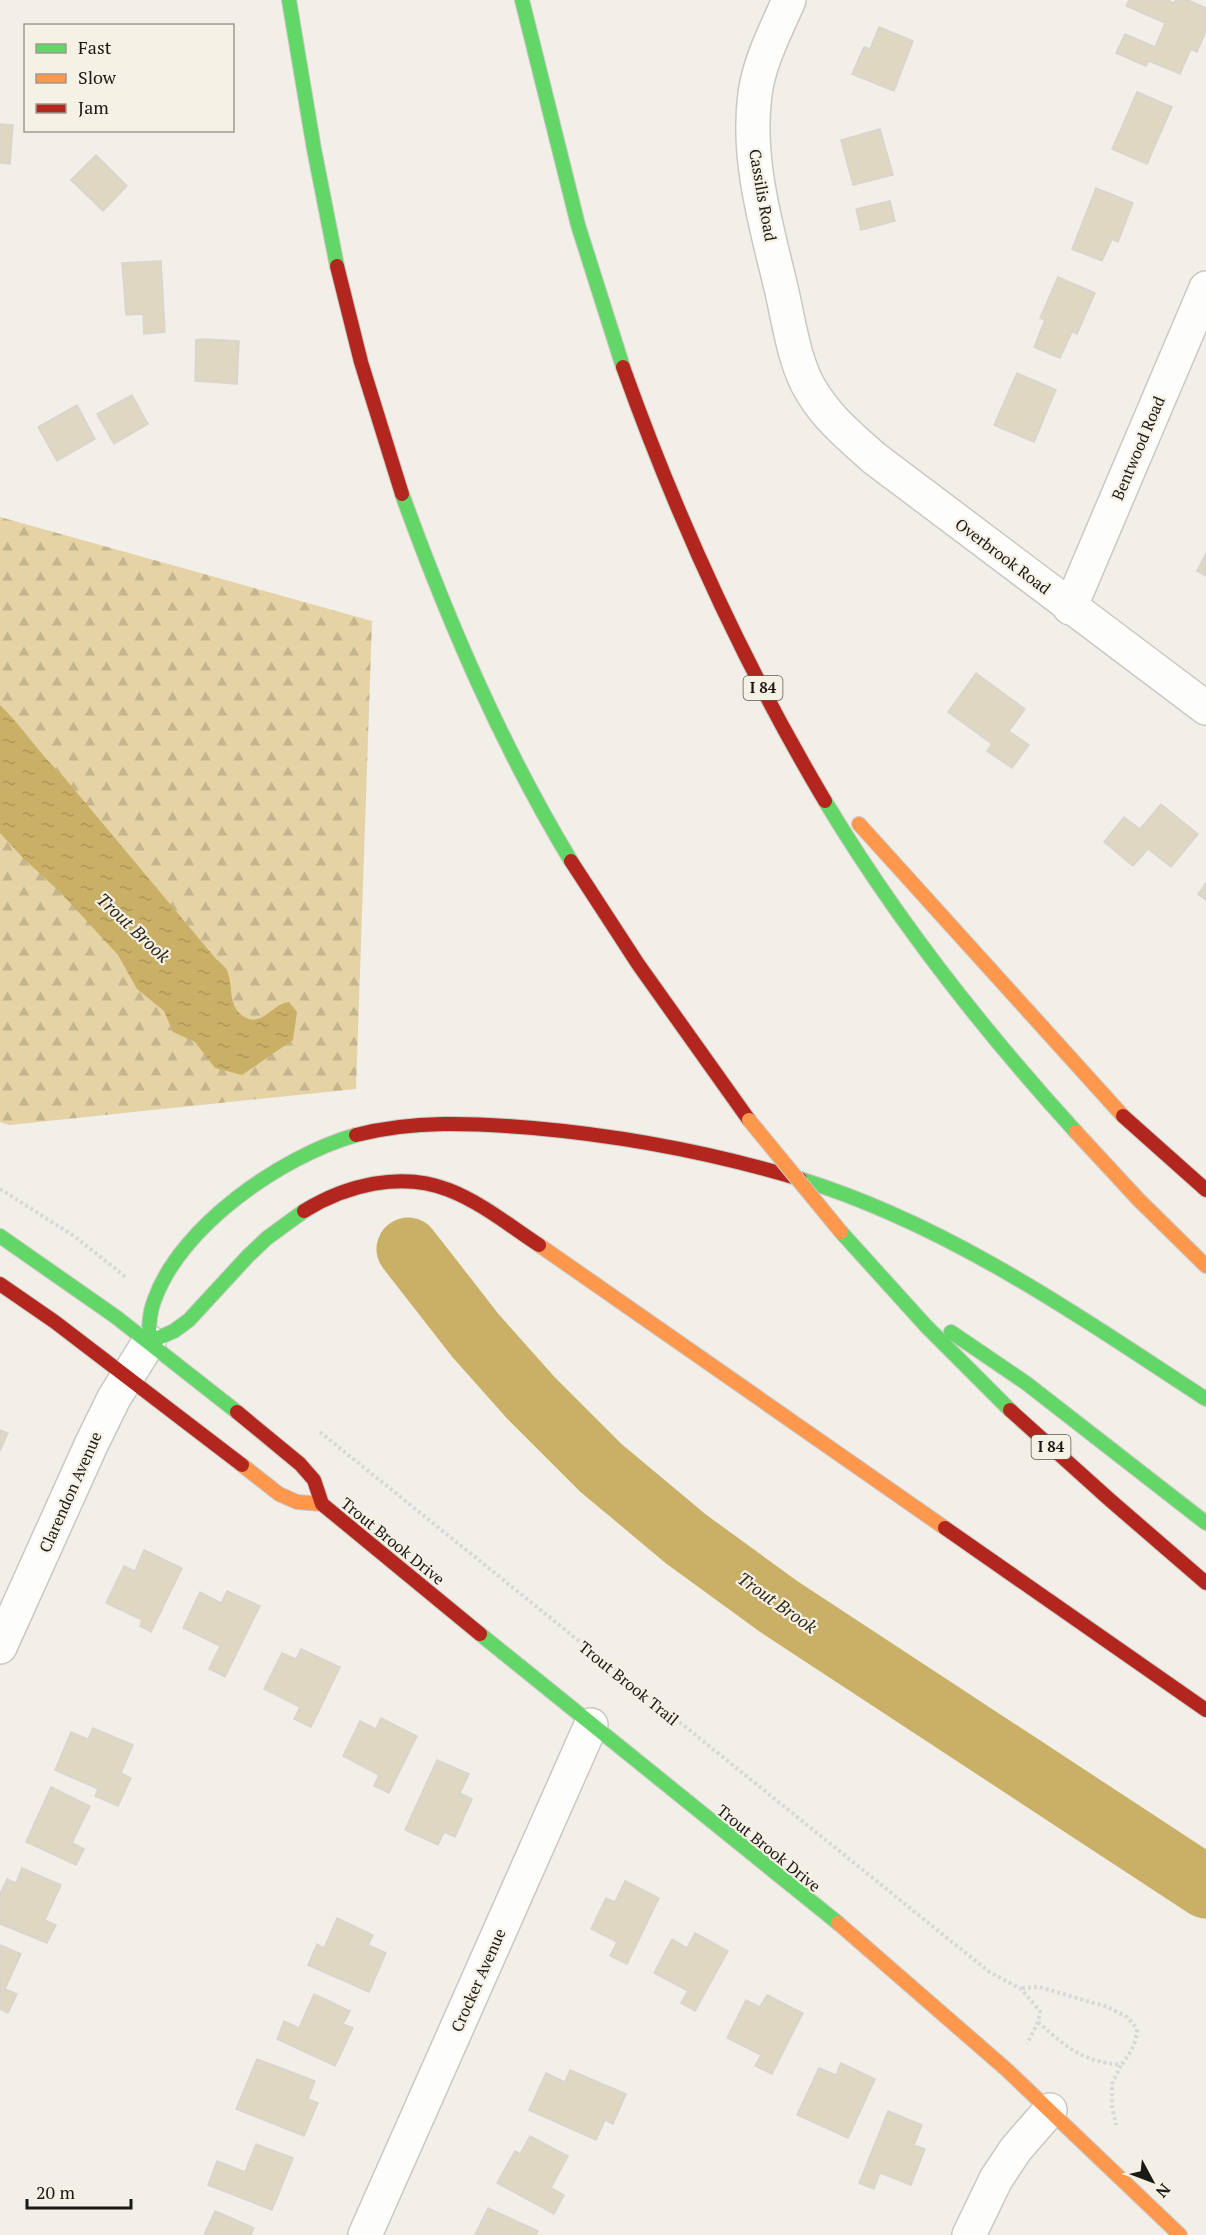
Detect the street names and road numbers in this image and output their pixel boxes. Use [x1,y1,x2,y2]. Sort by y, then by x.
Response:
street label: Cassilis Road [744,147,782,243]
street label: Bentwood Road [1106,393,1170,503]
street label: Overbrook Road [951,513,1055,599]
road number: I 84 [744,676,783,700]
street label: Clarendon Avenue [33,1428,107,1556]
road number: I 84 [1032,1435,1070,1459]
street label: Trout Brook Drive [337,1492,449,1590]
street label: Trout Brook Trail [574,1636,684,1730]
street label: Trout Brook Drive [713,1799,825,1897]
street label: Crocker Avenue [445,1925,511,2035]

